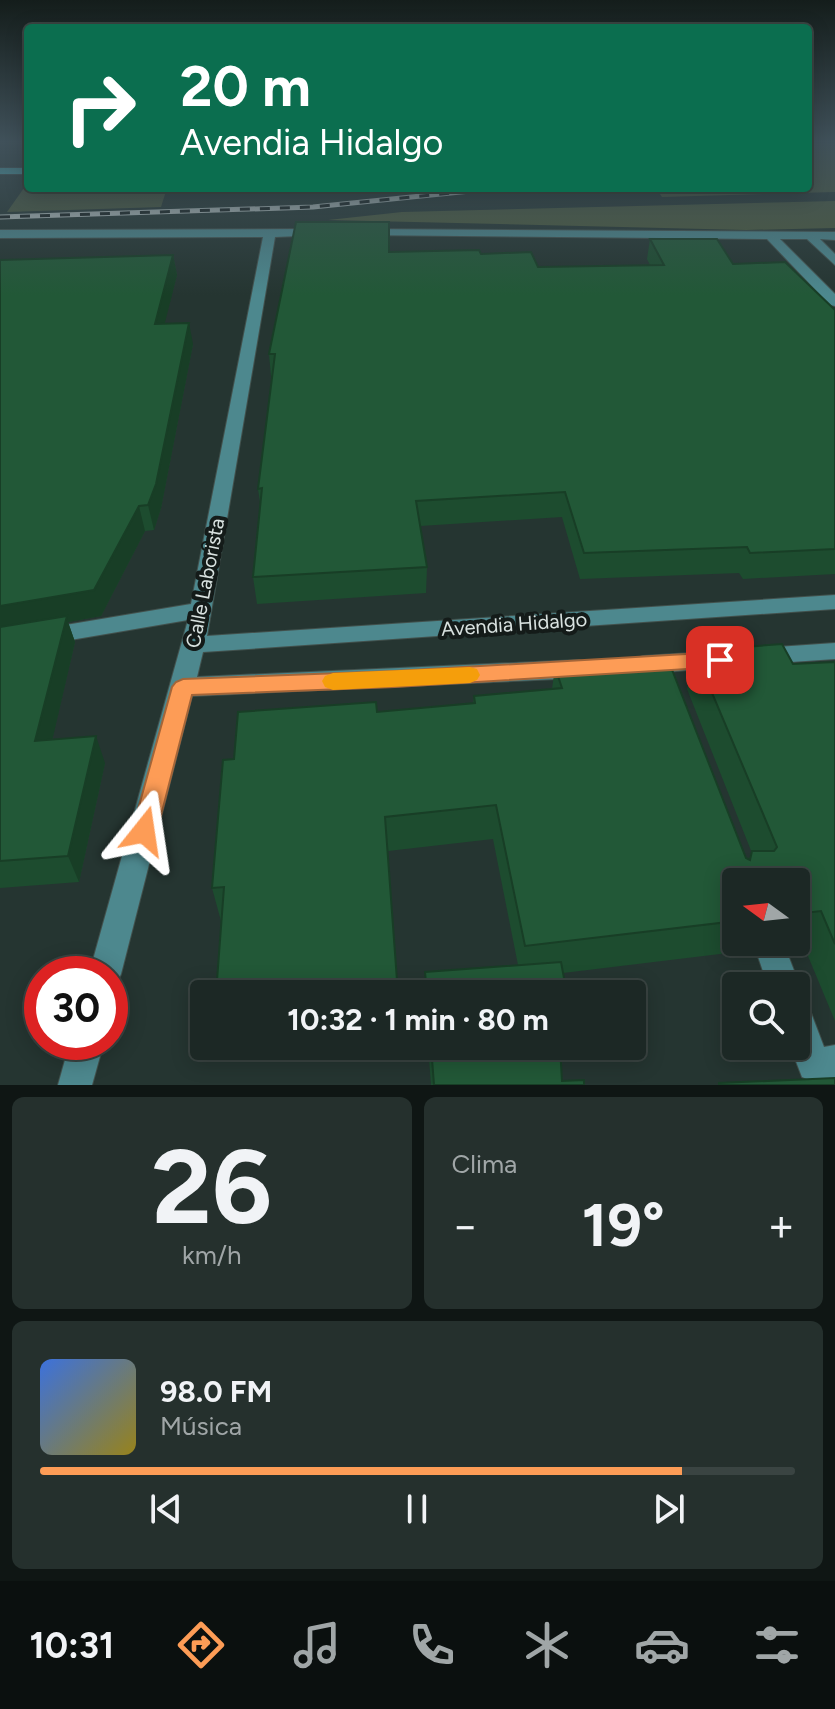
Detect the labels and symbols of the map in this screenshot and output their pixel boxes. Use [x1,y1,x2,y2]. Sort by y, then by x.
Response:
street label: Calle Laborista [181,516,229,650]
street label: Avendia Hidalgo [440,607,588,641]
pin [686,626,754,694]
position arrow [102,789,186,873]
north arrow [722,868,810,956]
speed limit sign: 30 [24,956,128,1060]

